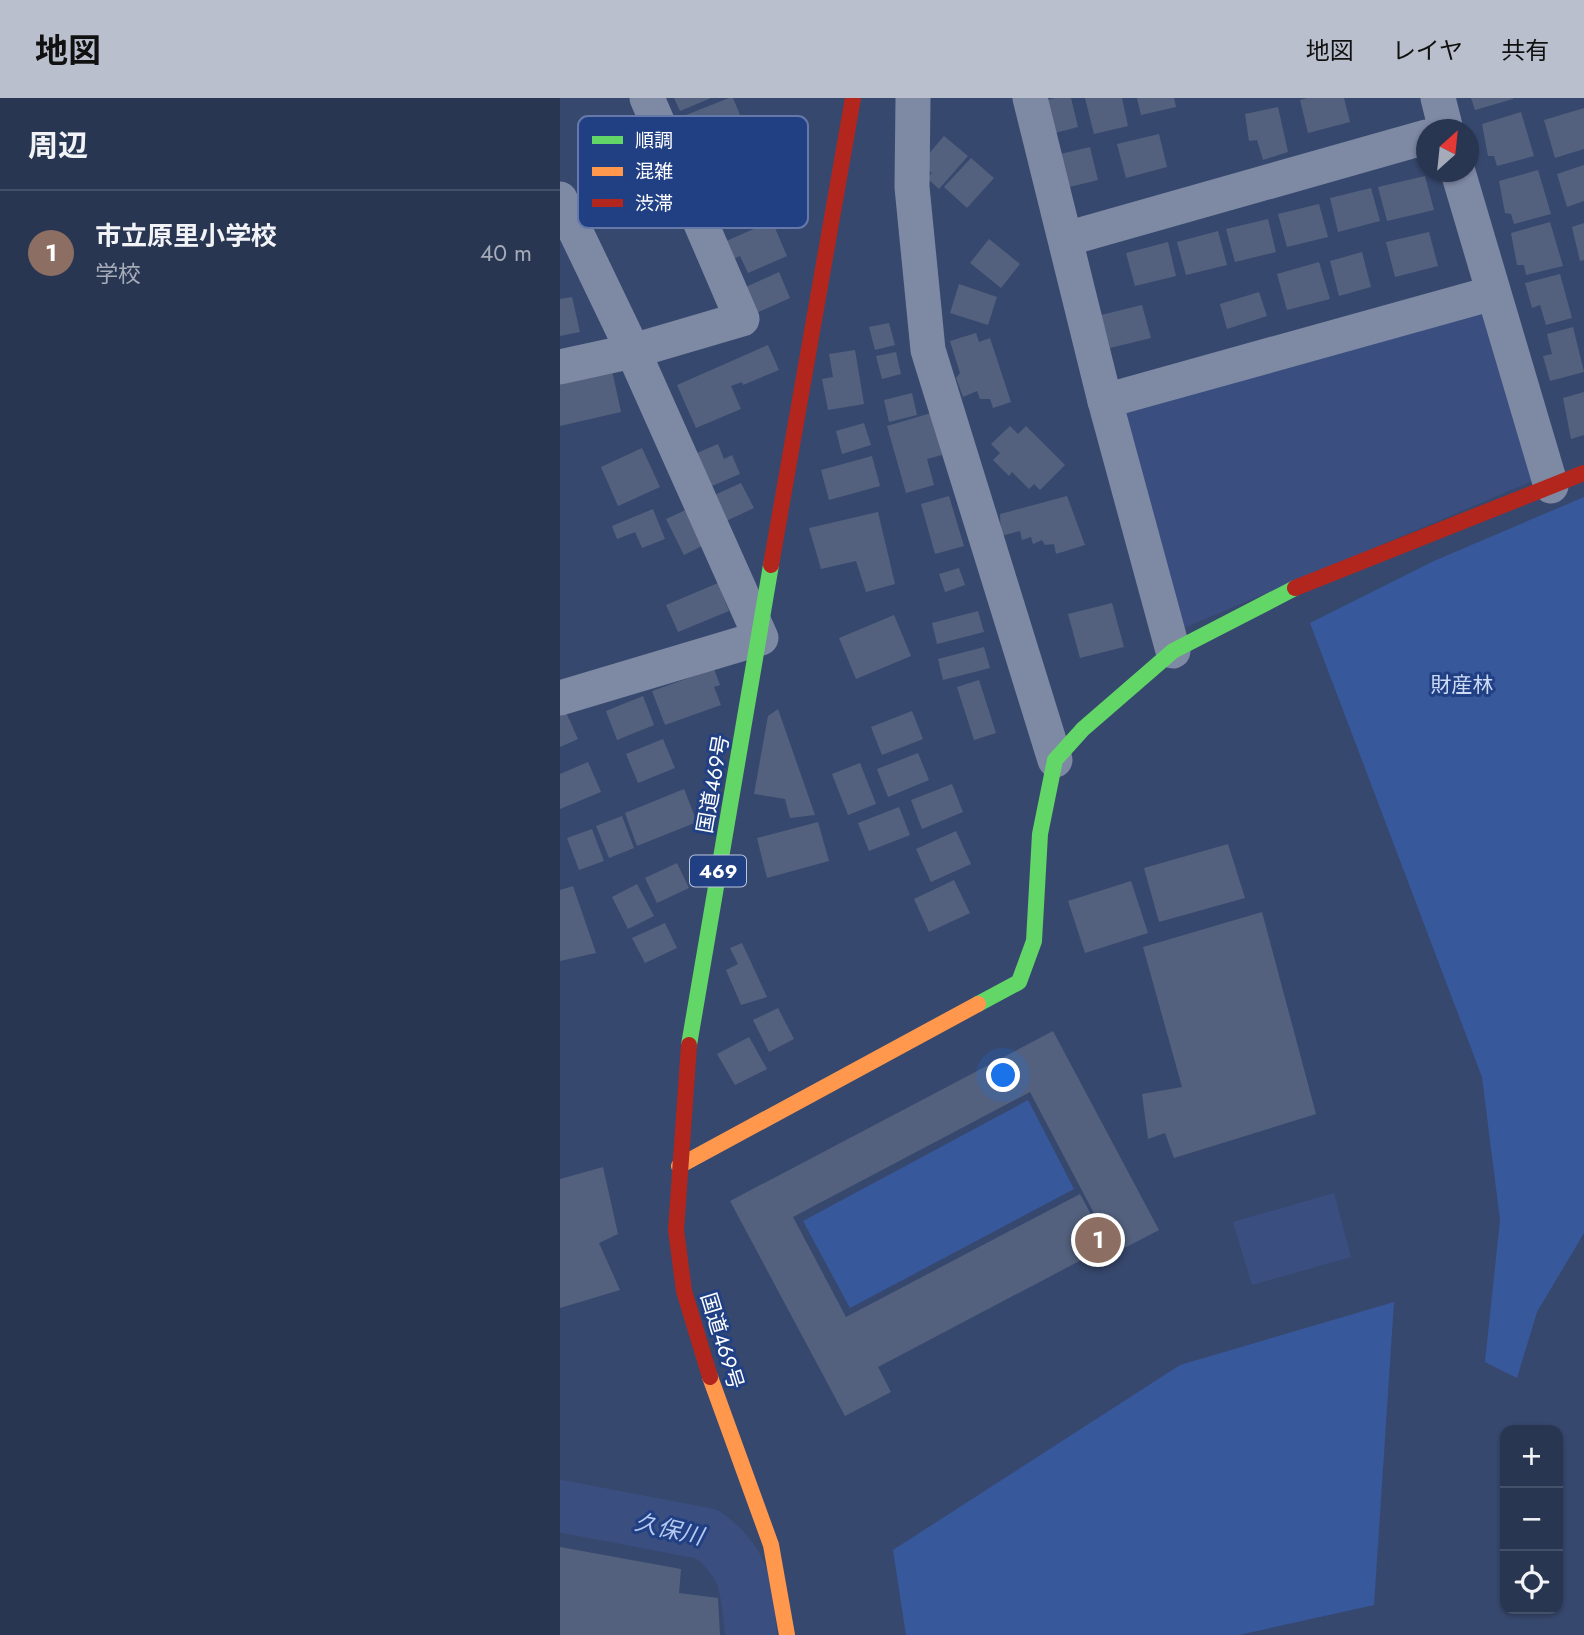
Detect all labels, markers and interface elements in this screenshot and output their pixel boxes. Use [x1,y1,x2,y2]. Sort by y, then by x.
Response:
text: 地図 [35,27,101,74]
text: 地図 [1306,33,1354,68]
text: レイヤ [1392,33,1463,68]
text: 共有 [1501,33,1549,68]
legend [578,116,808,228]
north arrow [1416,119,1479,182]
text: 周辺 [28,124,88,167]
text: 順調 [635,127,673,154]
text: 混雑 [635,158,673,185]
text: 渋滞 [635,190,673,217]
text: 市立原里小学校 [95,217,277,255]
text: 1 [45,236,57,270]
text: 40 m [480,236,532,270]
text: 学校 [95,257,141,291]
park label: 財産林 [1431,670,1494,700]
street label: 国道469号 [690,732,736,836]
road number: 469 [690,856,746,886]
your location [986,1058,1020,1092]
pin: 1 [1075,1214,1121,1266]
street label: 国道469号 [693,1289,751,1393]
map controls [1500,1425,1563,1614]
button: + [1500,1425,1563,1488]
button: − [1500,1488,1563,1551]
water label: 久保川 [632,1505,709,1554]
button: locate [1500,1551,1563,1614]

